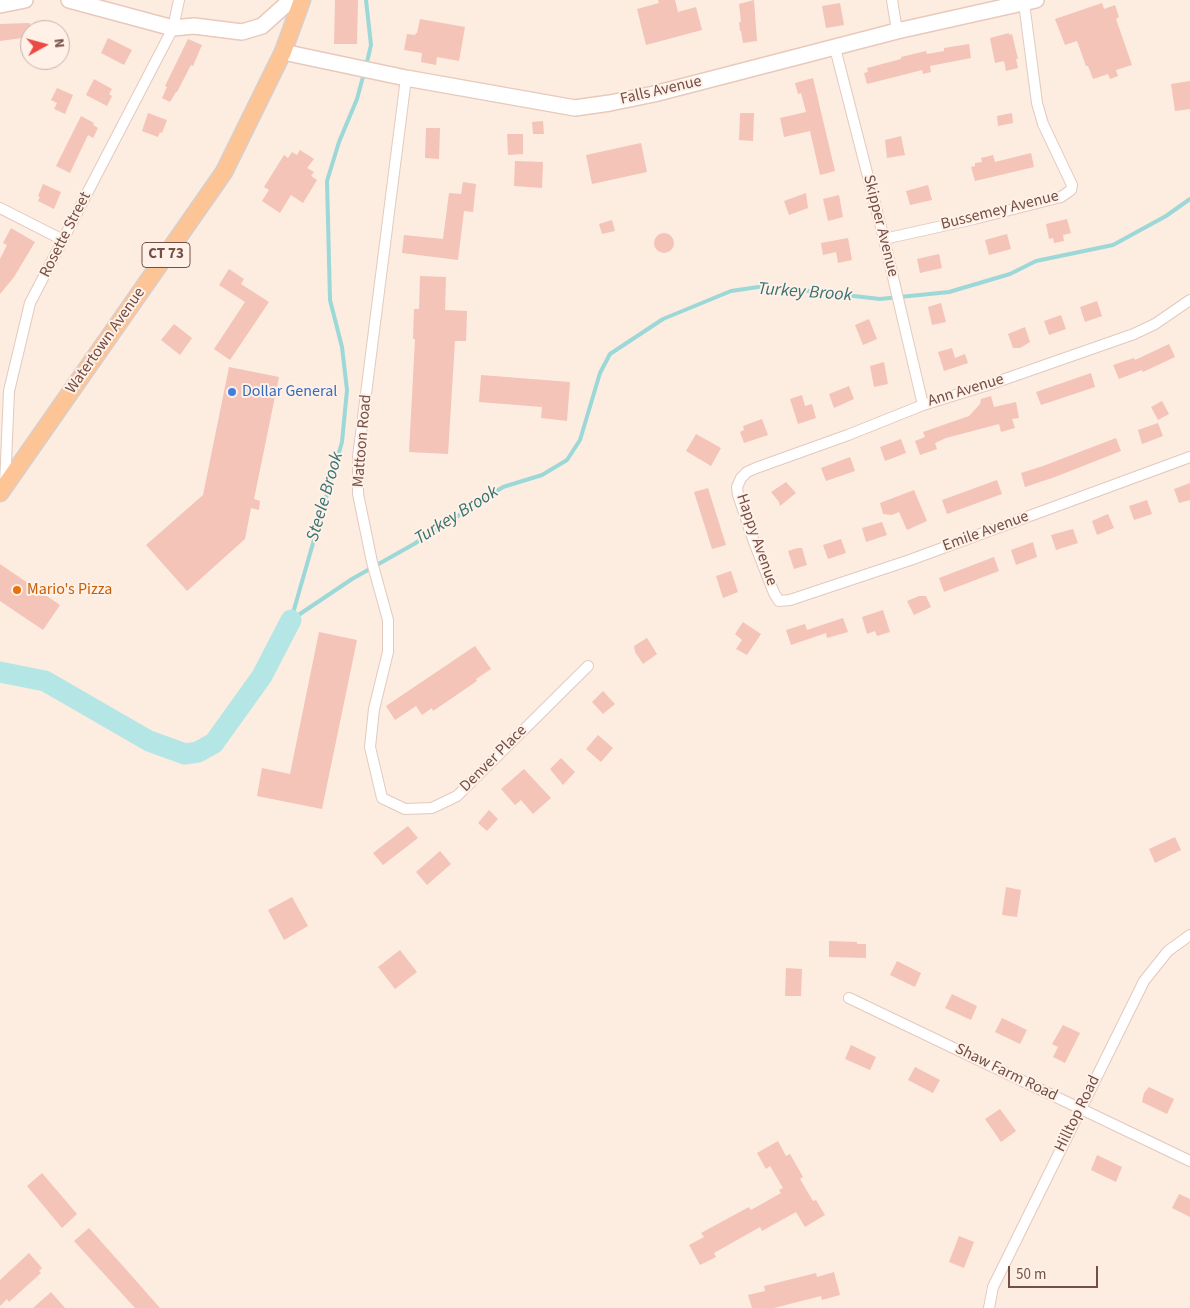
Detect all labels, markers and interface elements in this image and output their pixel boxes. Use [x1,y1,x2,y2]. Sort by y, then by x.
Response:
north arrow [20,20,70,70]
text: N [48,37,69,49]
street label: Falls Avenue [618,72,704,110]
street label: Skipper Avenue [858,173,902,279]
street label: Bussemey Avenue [939,187,1061,235]
street label: Rosette Street [36,189,96,281]
road number: CT 73 [142,242,190,268]
water label: Turkey Brook [757,279,853,307]
street label: Watertown Avenue [62,284,150,398]
street label: Ann Avenue [926,370,1006,412]
place label: Dollar General [242,382,337,402]
marker: Dollar General [226,386,238,398]
street label: Mattoon Road [349,394,377,488]
water label: Steele Brook [303,450,349,544]
water label: Turkey Brook [411,482,503,550]
street label: Happy Avenue [731,491,781,589]
street label: Emile Avenue [940,508,1032,556]
place label: Mario's Pizza [27,580,112,600]
marker: Mario's Pizza [11,584,23,596]
street label: Denver Place [457,722,531,796]
street label: Shaw Farm Road [952,1040,1060,1106]
street label: Hilltop Road [1051,1073,1105,1155]
scale bar [1010,1256,1100,1288]
text: 50 m [1016,1264,1046,1285]

